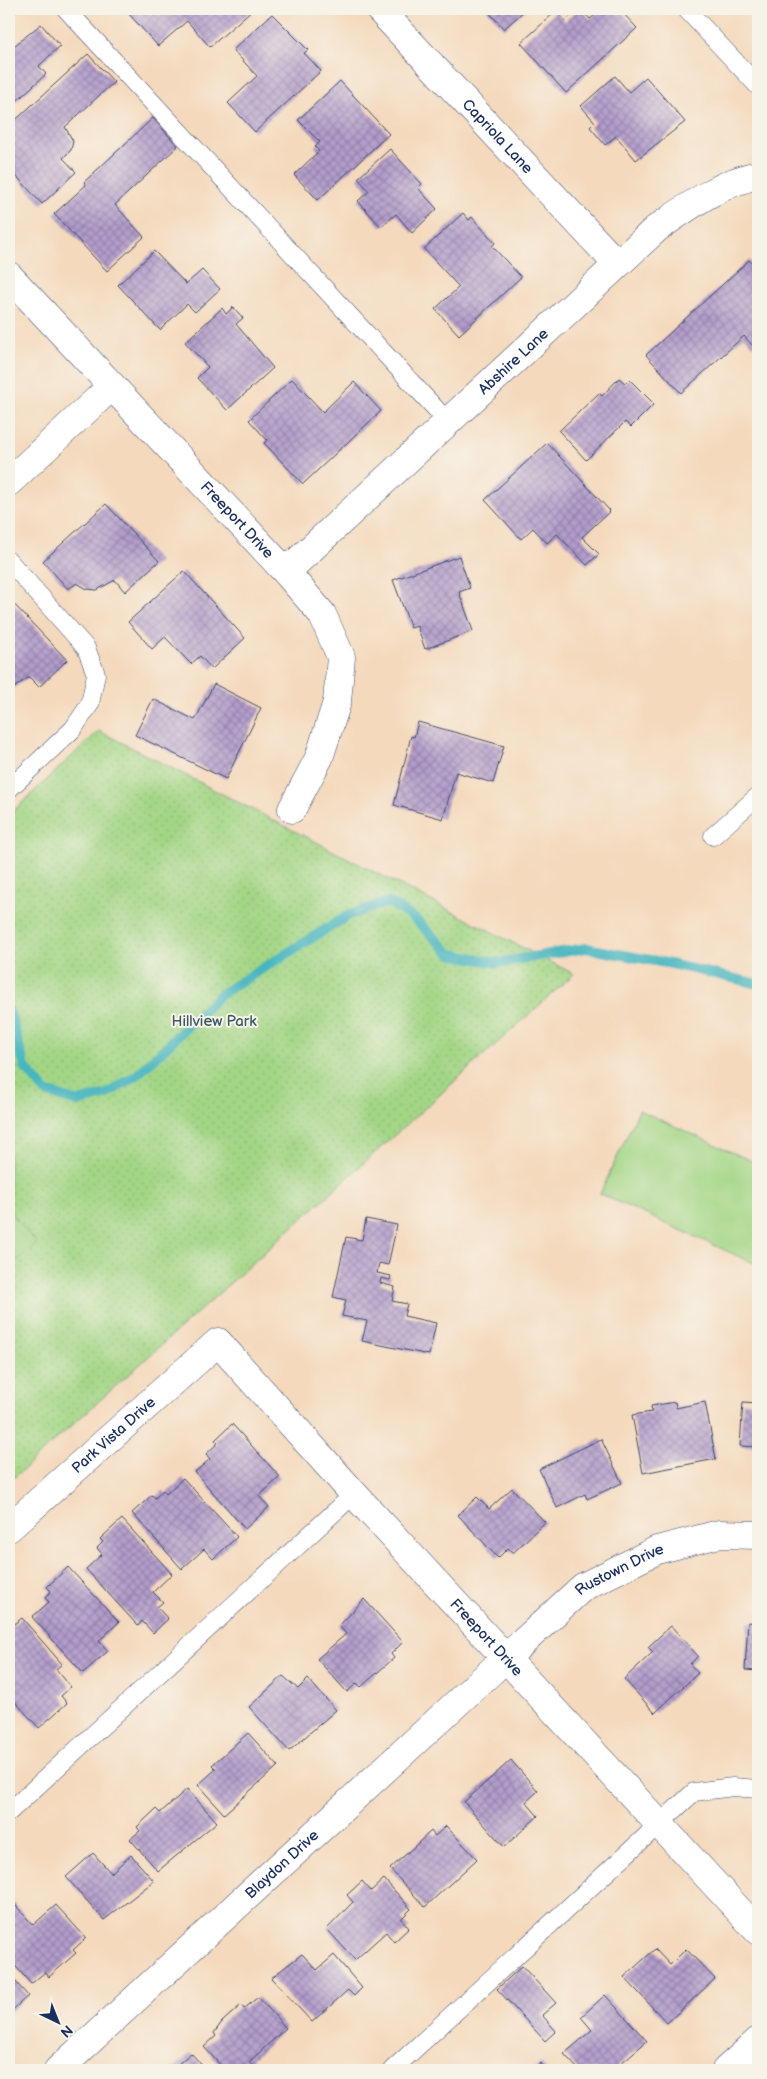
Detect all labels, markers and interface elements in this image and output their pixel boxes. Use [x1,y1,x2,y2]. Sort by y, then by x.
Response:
street label: Capriola Lane [458,95,537,178]
street label: Abshire Lane [474,324,553,398]
street label: Freeport Drive [197,477,278,562]
park label: Hillview Park [172,1012,257,1031]
street label: Park Vista Drive [68,1393,160,1477]
street label: Rustown Drive [571,1539,666,1599]
street label: Freeport Drive [446,1595,527,1680]
street label: Blaydon Drive [241,1825,323,1903]
north arrow [32,1996,82,2046]
text: N [57,2021,76,2041]

